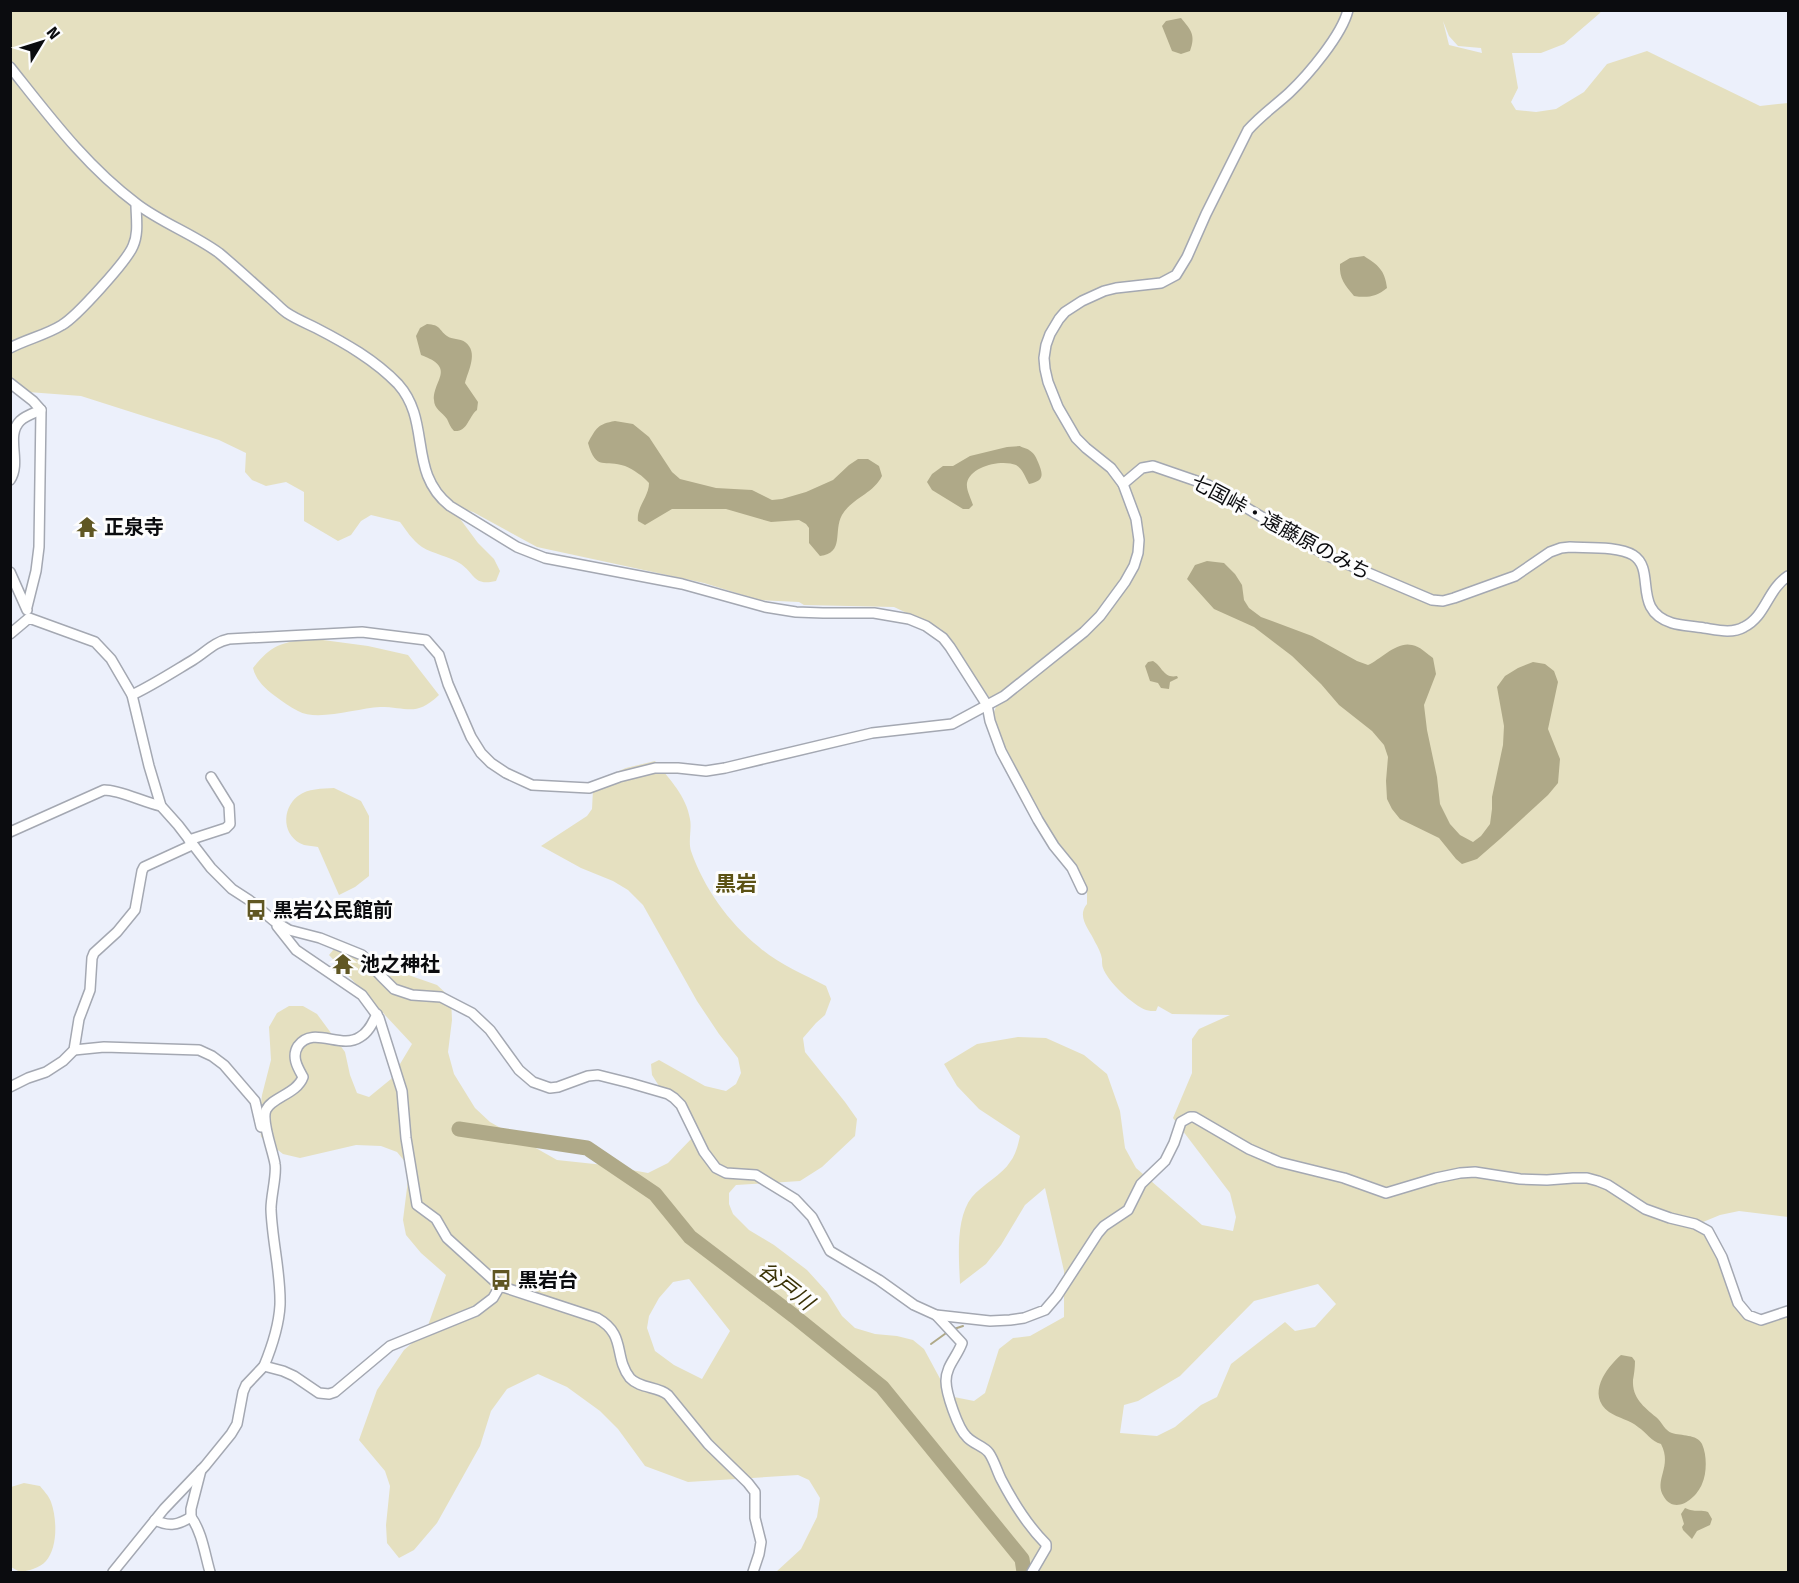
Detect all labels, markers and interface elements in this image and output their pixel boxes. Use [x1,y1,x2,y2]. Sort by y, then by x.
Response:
north arrow [12,12,72,72]
text: N [43,23,64,43]
street label: 七国峠・遠藤原のみち [1187,469,1375,585]
temple icon: 正泉寺 [75,515,99,539]
place label: 正泉寺 [104,515,164,539]
district label: 黒岩 [715,871,757,897]
bus stop icon: 黒岩公民館前 [244,898,268,922]
place label: 黒岩公民館前 [273,898,393,922]
temple icon: 池之神社 [331,952,355,976]
place label: 池之神社 [360,952,440,976]
water label: 谷戸川 [753,1256,820,1317]
bus stop icon: 黒岩台 [489,1268,513,1292]
place label: 黒岩台 [518,1268,578,1292]

